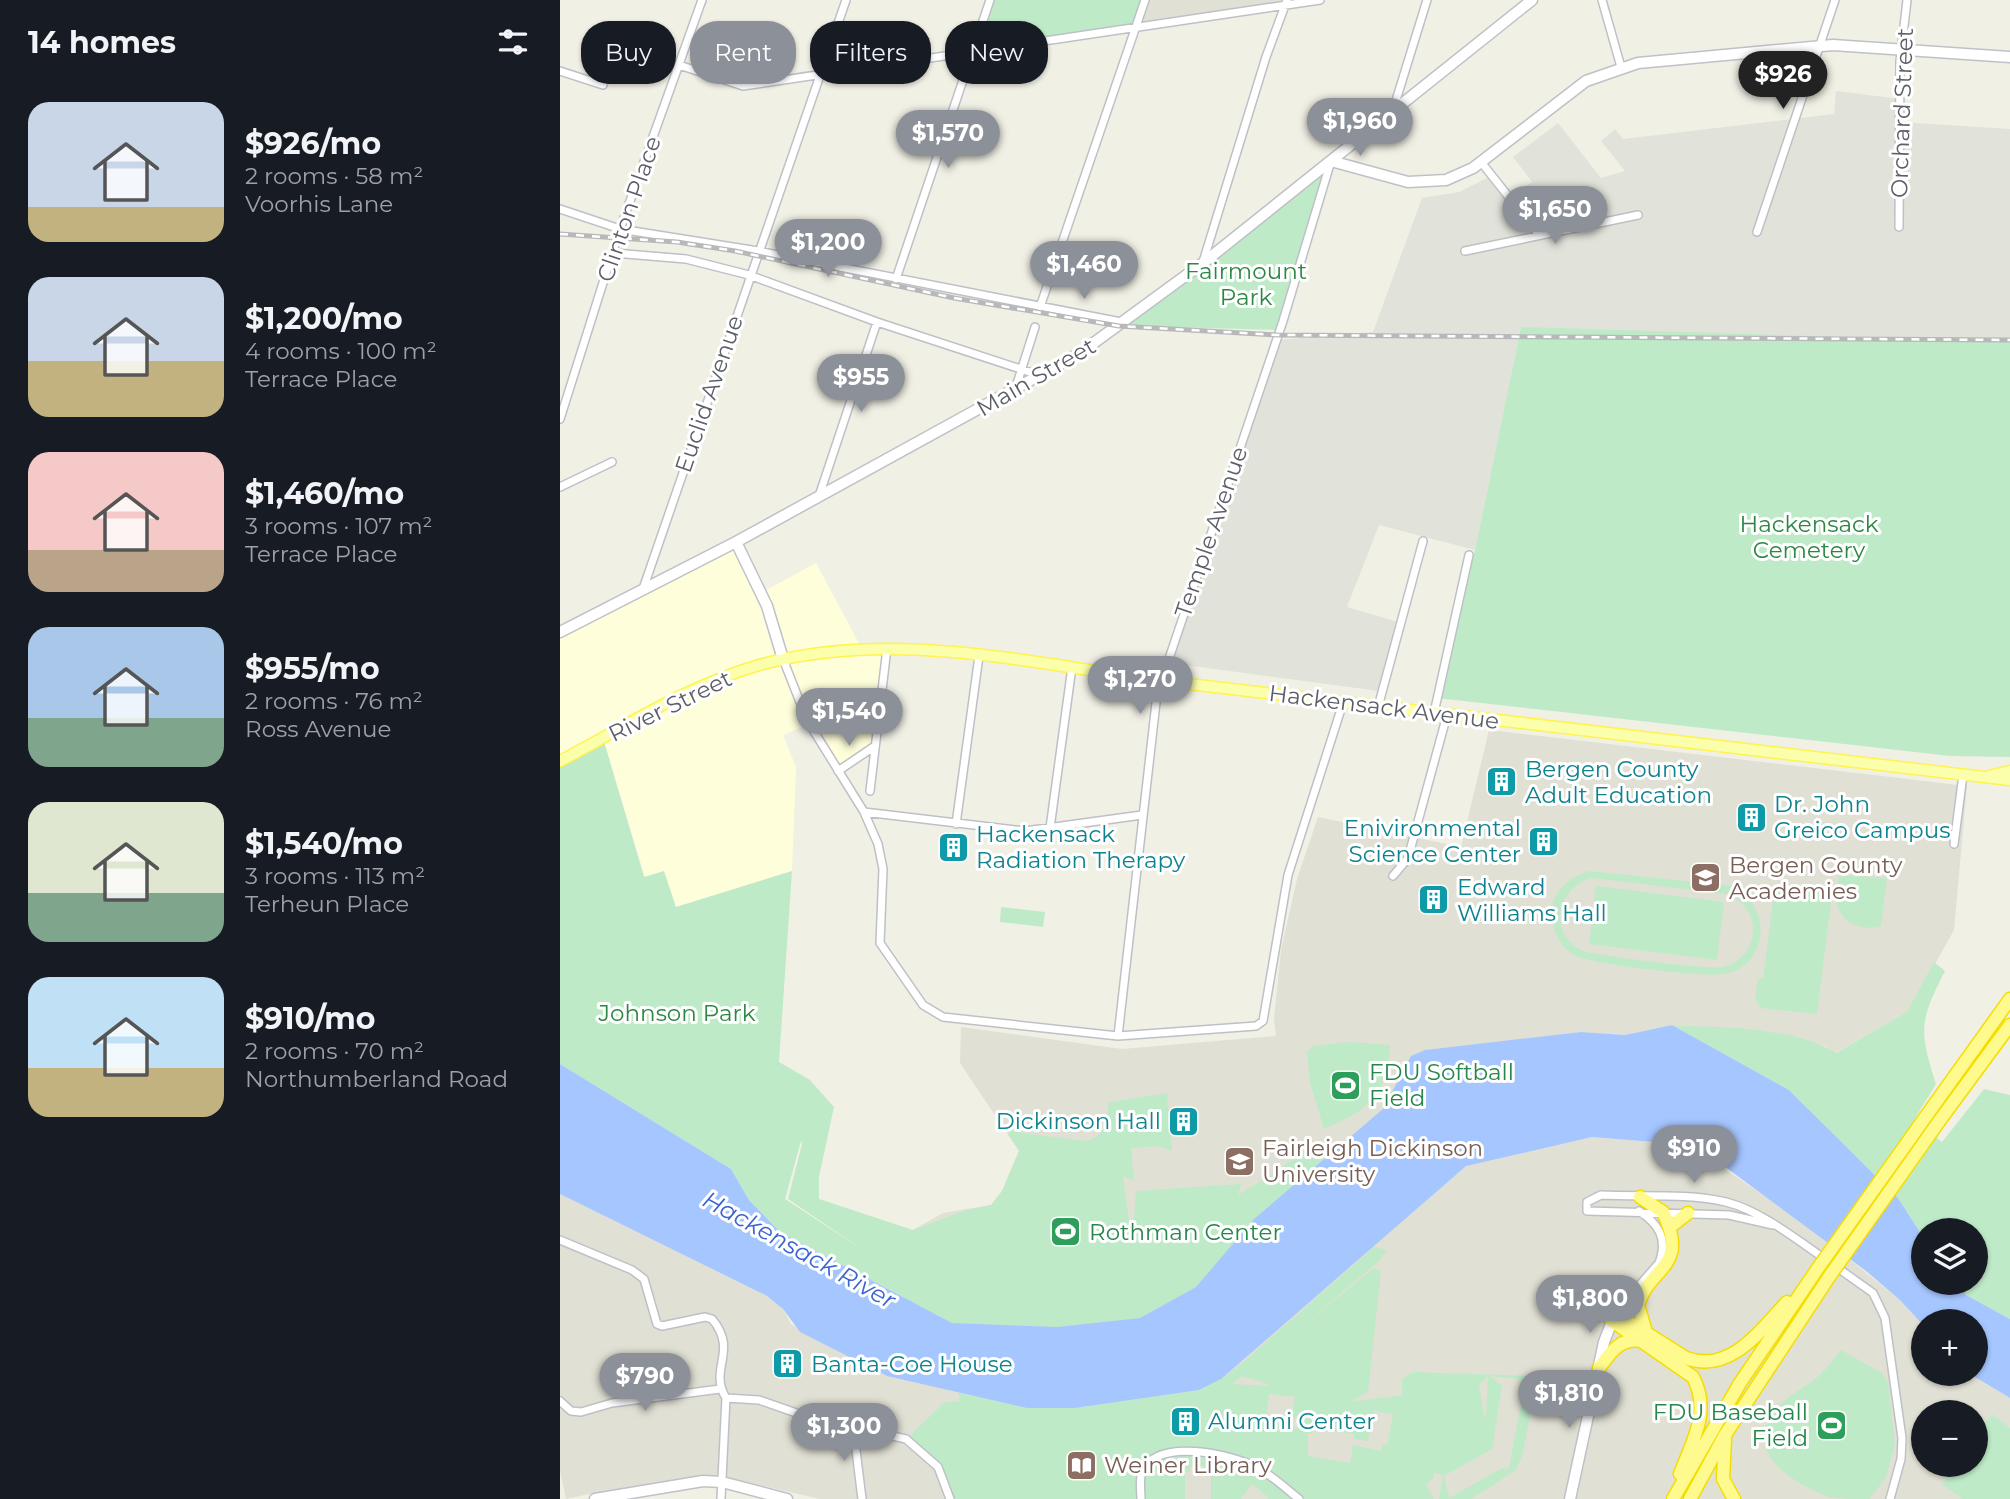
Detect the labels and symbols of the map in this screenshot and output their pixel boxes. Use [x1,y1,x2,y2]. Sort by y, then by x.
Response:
street label: Orchard Street [1885,27,1919,199]
pin: $926 [1742,52,1824,111]
pin: $1,960 [1303,99,1417,158]
pin: $1,570 [891,110,1005,170]
street label: Clinton Place [591,133,667,285]
pin: $1,650 [1498,187,1612,246]
pin: $1,200 [771,219,885,279]
pin: $1,460 [1027,242,1141,301]
park label: Fairmount Park [1185,257,1307,311]
street label: Euclid Avenue [669,312,749,476]
street label: Main Street [971,332,1101,422]
pin: $955 [820,354,902,414]
street label: Temple Avenue [1169,443,1253,621]
park label: Hackensack Cemetery [1739,510,1879,564]
pin: $1,270 [1083,656,1197,716]
street label: River Street [604,664,736,748]
street label: Hackensack Avenue [1267,679,1501,735]
pin: $1,540 [792,688,906,748]
place label: Bergen County Adult Education [1525,755,1712,809]
building icon: Bergen County Adult Education [1485,765,1519,799]
place label: Dr. John Greico Campus [1774,790,1950,844]
building icon: Dr. John Greico Campus [1734,800,1768,834]
place label: Enivironmental Science Center [1344,814,1521,868]
place label: Hackensack Radiation Therapy [976,820,1186,874]
building icon: Enivironmental Science Center [1527,824,1561,858]
building icon: Hackensack Radiation Therapy [936,830,970,864]
place label: Bergen County Academies [1729,851,1903,905]
school or university icon: Bergen County Academies [1689,861,1723,895]
place label: Edward Williams Hall [1457,873,1607,927]
building icon: Edward Williams Hall [1417,883,1451,917]
park label: Johnson Park [598,999,756,1027]
place label: FDU Softball Field [1369,1058,1514,1112]
sports icon: FDU Softball Field [1329,1068,1363,1102]
building icon: Dickinson Hall [1167,1104,1201,1138]
place label: Dickinson Hall [996,1107,1161,1135]
pin: $910 [1653,1126,1735,1185]
place label: Fairleigh Dickinson University [1262,1134,1483,1188]
school or university icon: Fairleigh Dickinson University [1222,1144,1256,1178]
water label: Hackensack River [698,1185,902,1315]
sports icon: Rothman Center [1049,1215,1083,1249]
place label: Rothman Center [1089,1218,1282,1246]
pin: $1,800 [1533,1276,1647,1335]
building icon: Banta-Coe House [771,1347,805,1381]
place label: Banta-Coe House [811,1350,1013,1378]
pin: $790 [604,1354,686,1413]
pin: $1,810 [1512,1370,1626,1430]
place label: FDU Baseball Field [1653,1398,1808,1452]
pin: $1,300 [787,1404,901,1463]
building icon: Alumni Center [1168,1404,1202,1438]
place label: Alumni Center [1208,1407,1376,1435]
sports icon: FDU Baseball Field [1814,1408,1848,1442]
library icon: Weiner Library [1064,1448,1098,1482]
place label: Weiner Library [1104,1451,1272,1479]

